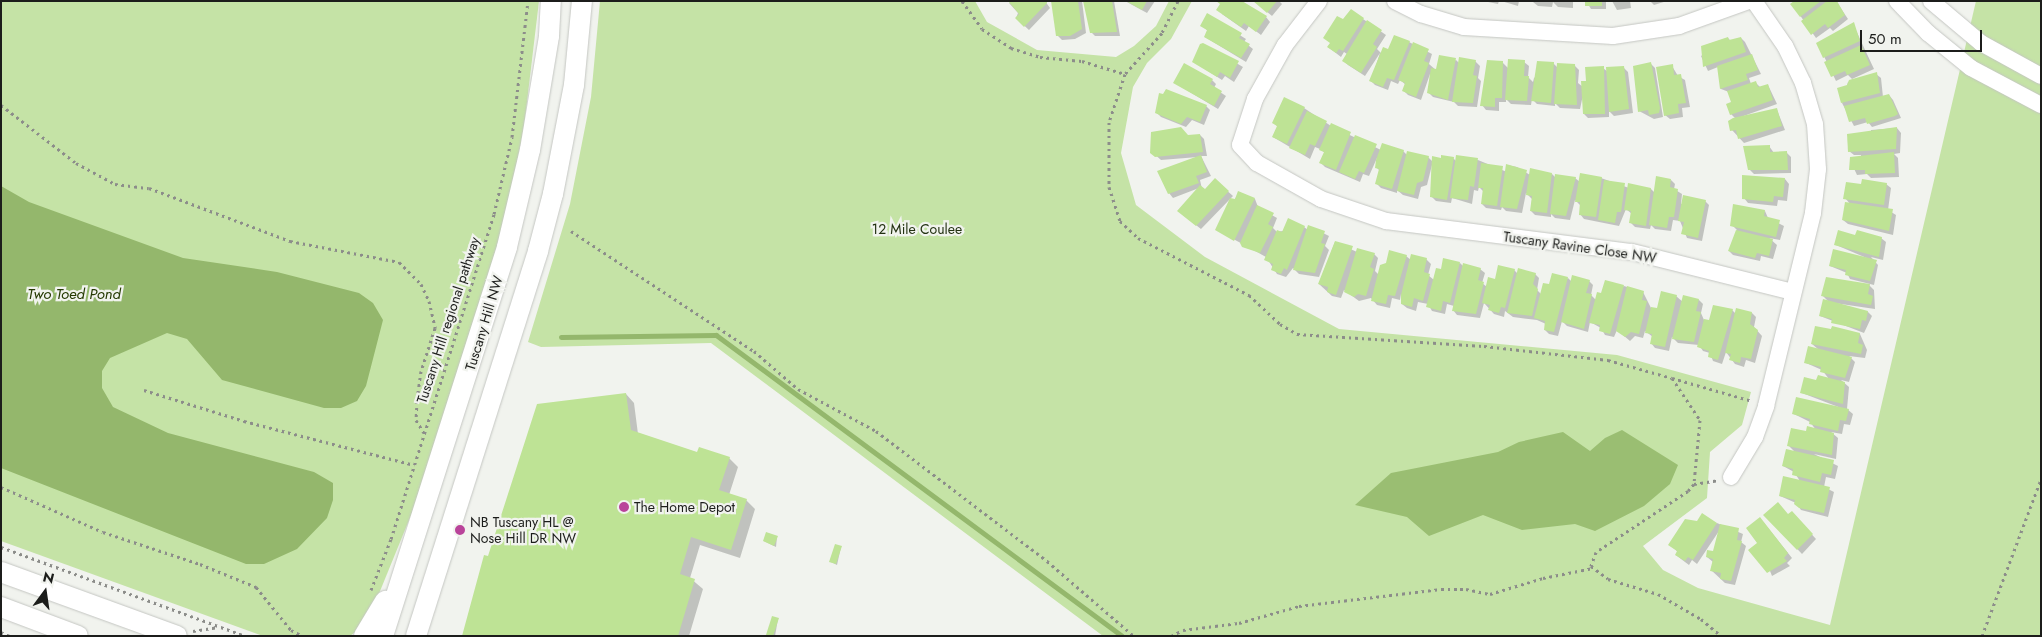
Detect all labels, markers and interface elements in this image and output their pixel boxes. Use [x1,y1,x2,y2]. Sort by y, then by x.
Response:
scale bar [1862,20,1984,52]
text: 50 m [1868,28,1902,50]
park label: 12 Mile Coulee [872,221,962,237]
street label: Tuscany Ravine Close NW [1502,228,1658,266]
street label: Tuscany Hill regional pathway [413,235,483,405]
street label: Tuscany Hill NW [462,273,506,373]
water label: Two Toed Pond [27,286,121,304]
place label: The Home Depot [634,499,735,515]
marker: The Home Depot [618,501,630,513]
place label: NB Tuscany HL @ Nose Hill DR NW [470,514,576,546]
marker: NB Tuscany HL @ Nose Hill DR NW [454,524,466,536]
text: N [41,566,56,588]
north arrow [20,567,70,617]

